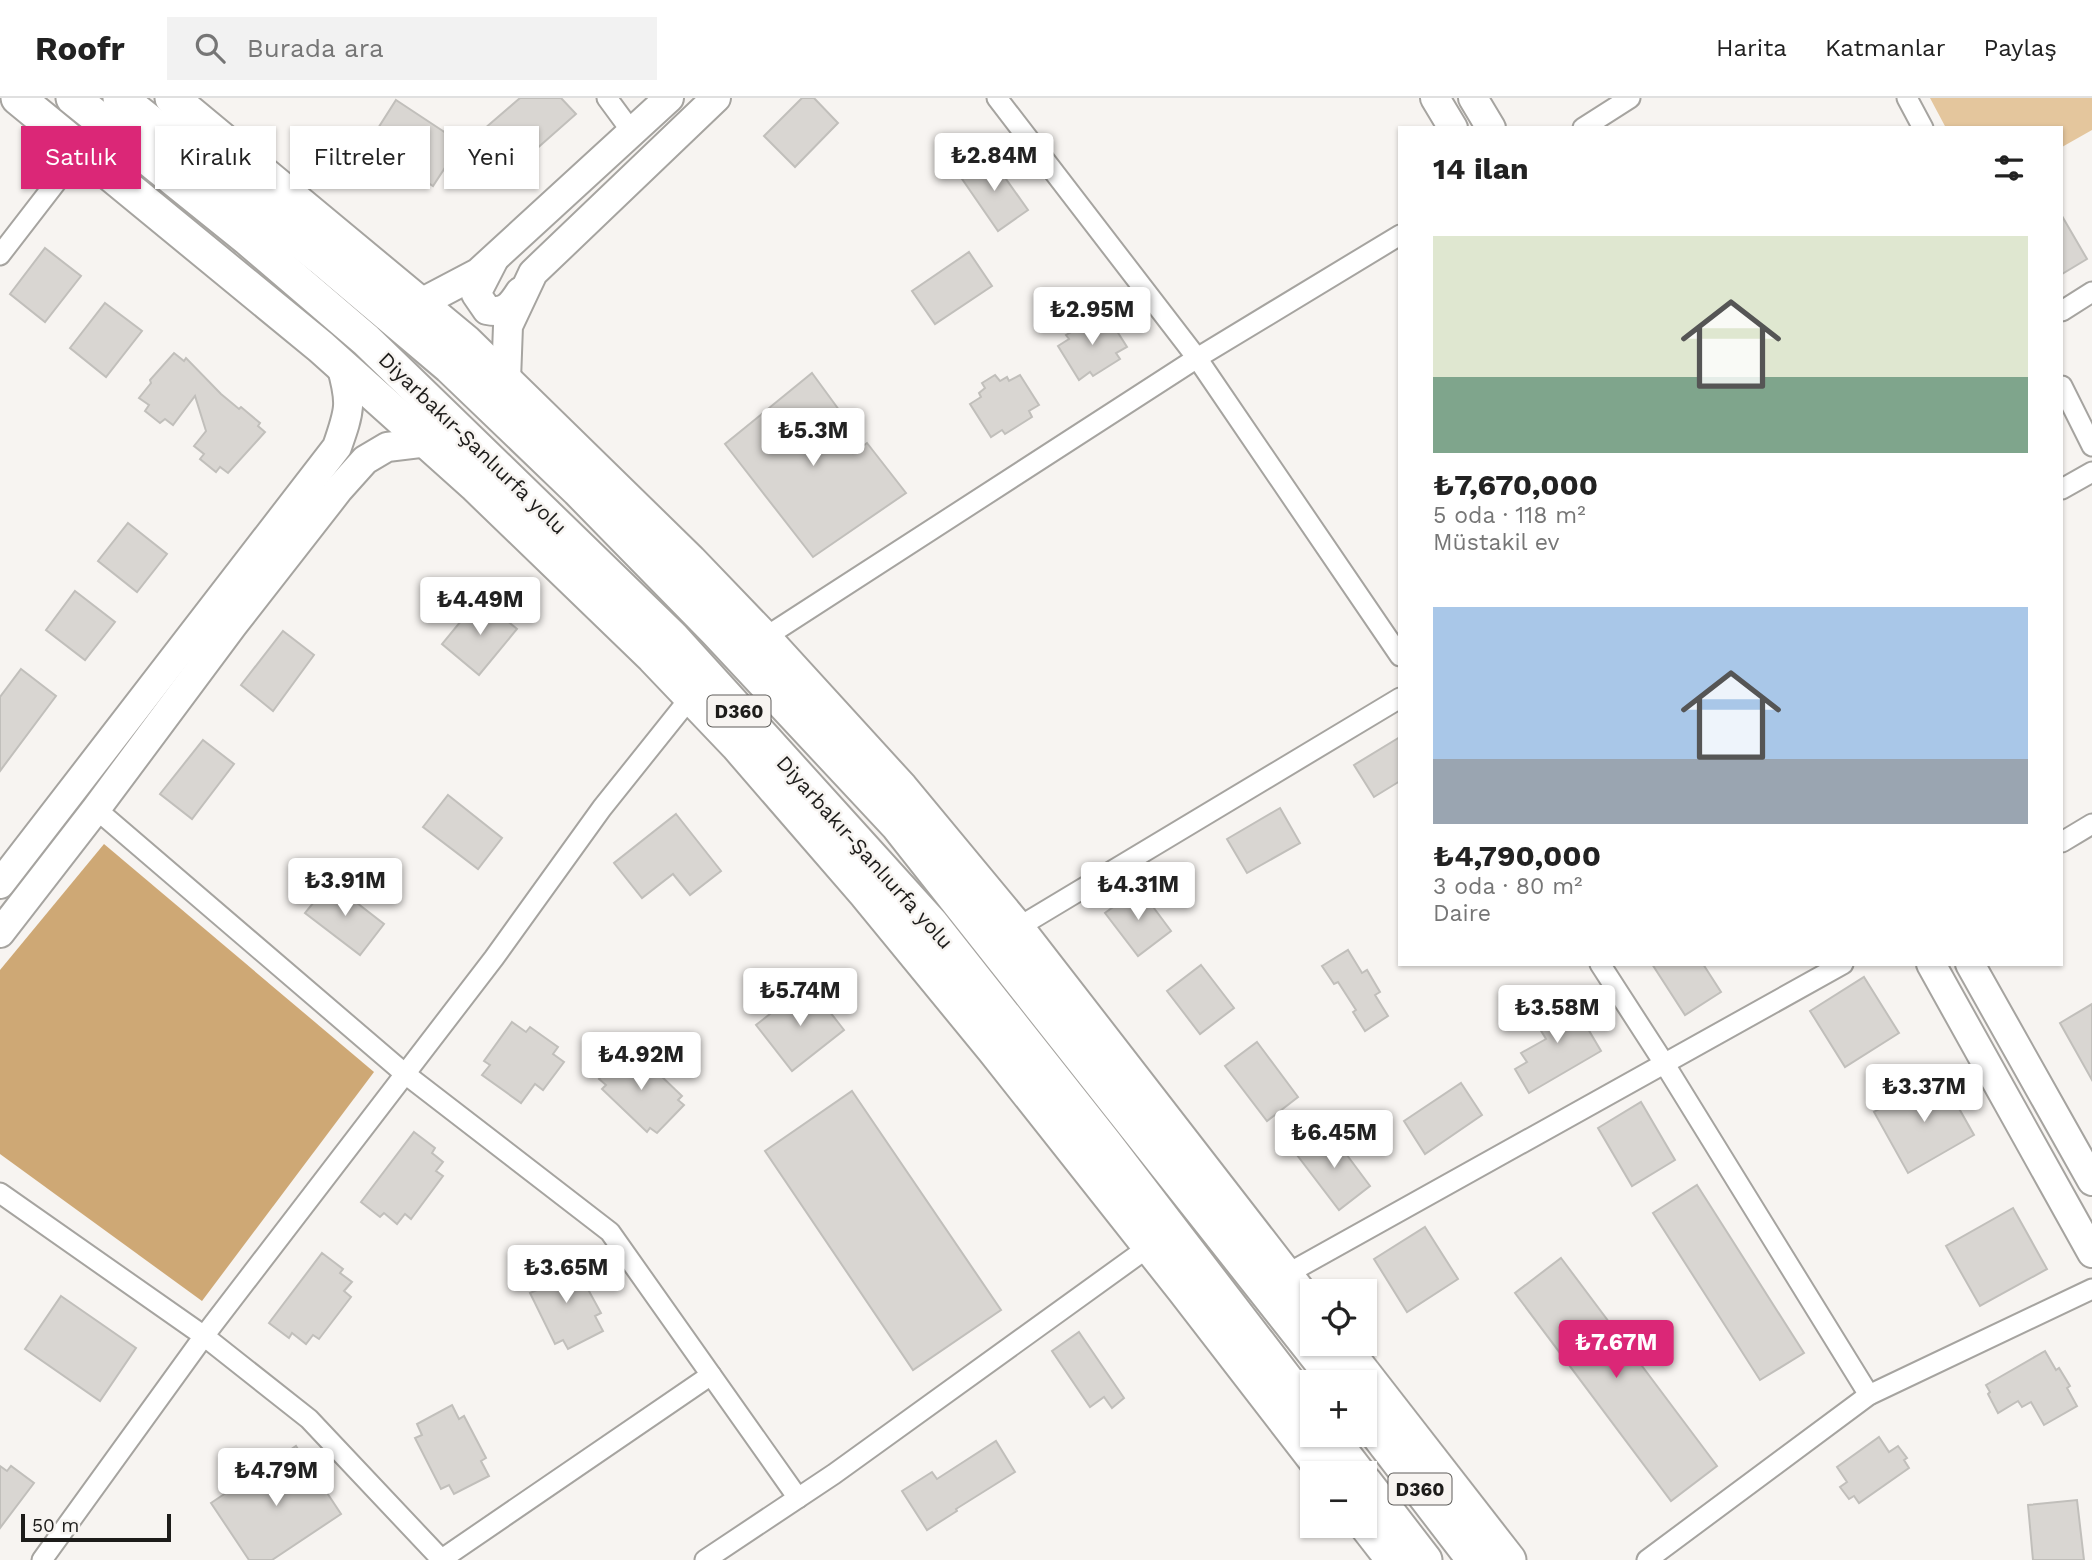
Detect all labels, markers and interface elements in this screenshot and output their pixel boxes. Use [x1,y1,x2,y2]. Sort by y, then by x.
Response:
search box [167,17,657,80]
text: Roofr [35,29,125,68]
icon: search [191,29,229,67]
text: Burada ara [247,33,384,63]
text: Harita [1716,34,1787,62]
text: Katmanlar [1825,34,1946,62]
text: Paylaş [1984,34,2057,62]
chip: Satılık [21,126,141,189]
chip: Kiralık [155,126,276,189]
chip: Filtreler [290,126,430,189]
chip: Yeni [444,126,539,189]
pin: ₺2.84M [937,134,1051,193]
text: ₺2.84M [951,142,1037,169]
icon: filters [1990,149,2028,187]
text: 14 ilan [1433,151,1529,186]
icon: home [1668,281,1794,407]
pin: ₺2.95M [1035,288,1149,347]
text: ₺2.95M [1049,296,1135,323]
street label: Diyarbakır-Şanlıurfa yolu [374,347,572,539]
pin: ₺5.3M [764,408,862,468]
text: ₺5.3M [778,417,848,444]
text: ₺7,670,000 [1433,467,1598,502]
text: 5 oda · 118 m² [1433,502,1586,529]
text: Müstakil ev [1433,529,1560,556]
pin: ₺4.49M [423,578,537,637]
text: ₺4.49M [436,586,524,613]
icon: home [1668,652,1794,778]
road number: D360 [708,696,770,726]
street label: Diyarbakır-Şanlıurfa yolu [772,750,958,954]
text: ₺4,790,000 [1433,838,1601,873]
pin: ₺3.91M [288,858,402,918]
pin: ₺4.31M [1081,862,1195,922]
text: ₺3.91M [304,867,386,894]
text: ₺4.31M [1097,871,1179,898]
text: 3 oda · 80 m² [1433,873,1582,900]
text: Daire [1433,900,1491,927]
pin: ₺5.74M [743,968,857,1028]
text: ₺5.74M [759,977,841,1004]
pin: ₺3.58M [1500,986,1614,1045]
text: ₺3.58M [1514,994,1600,1021]
pin: ₺4.92M [584,1032,698,1092]
text: ₺4.92M [598,1041,684,1068]
pin: ₺3.37M [1867,1065,1981,1124]
text: ₺3.37M [1882,1073,1966,1100]
pin: ₺6.45M [1277,1110,1391,1170]
text: ₺6.45M [1291,1119,1377,1146]
pin: ₺3.65M [509,1246,623,1305]
text: ₺3.65M [524,1254,609,1281]
map controls [1300,1279,1377,1538]
button: locate [1300,1279,1377,1356]
pin: ₺7.67M [1559,1320,1673,1380]
text: ₺7.67M [1575,1329,1657,1356]
button: + [1300,1370,1377,1447]
pin: ₺4.79M [219,1448,333,1508]
text: ₺4.79M [234,1457,318,1484]
button: − [1300,1461,1377,1538]
road number: D360 [1388,1474,1452,1504]
scale bar [21,1511,172,1543]
text: 50 m [32,1514,79,1537]

